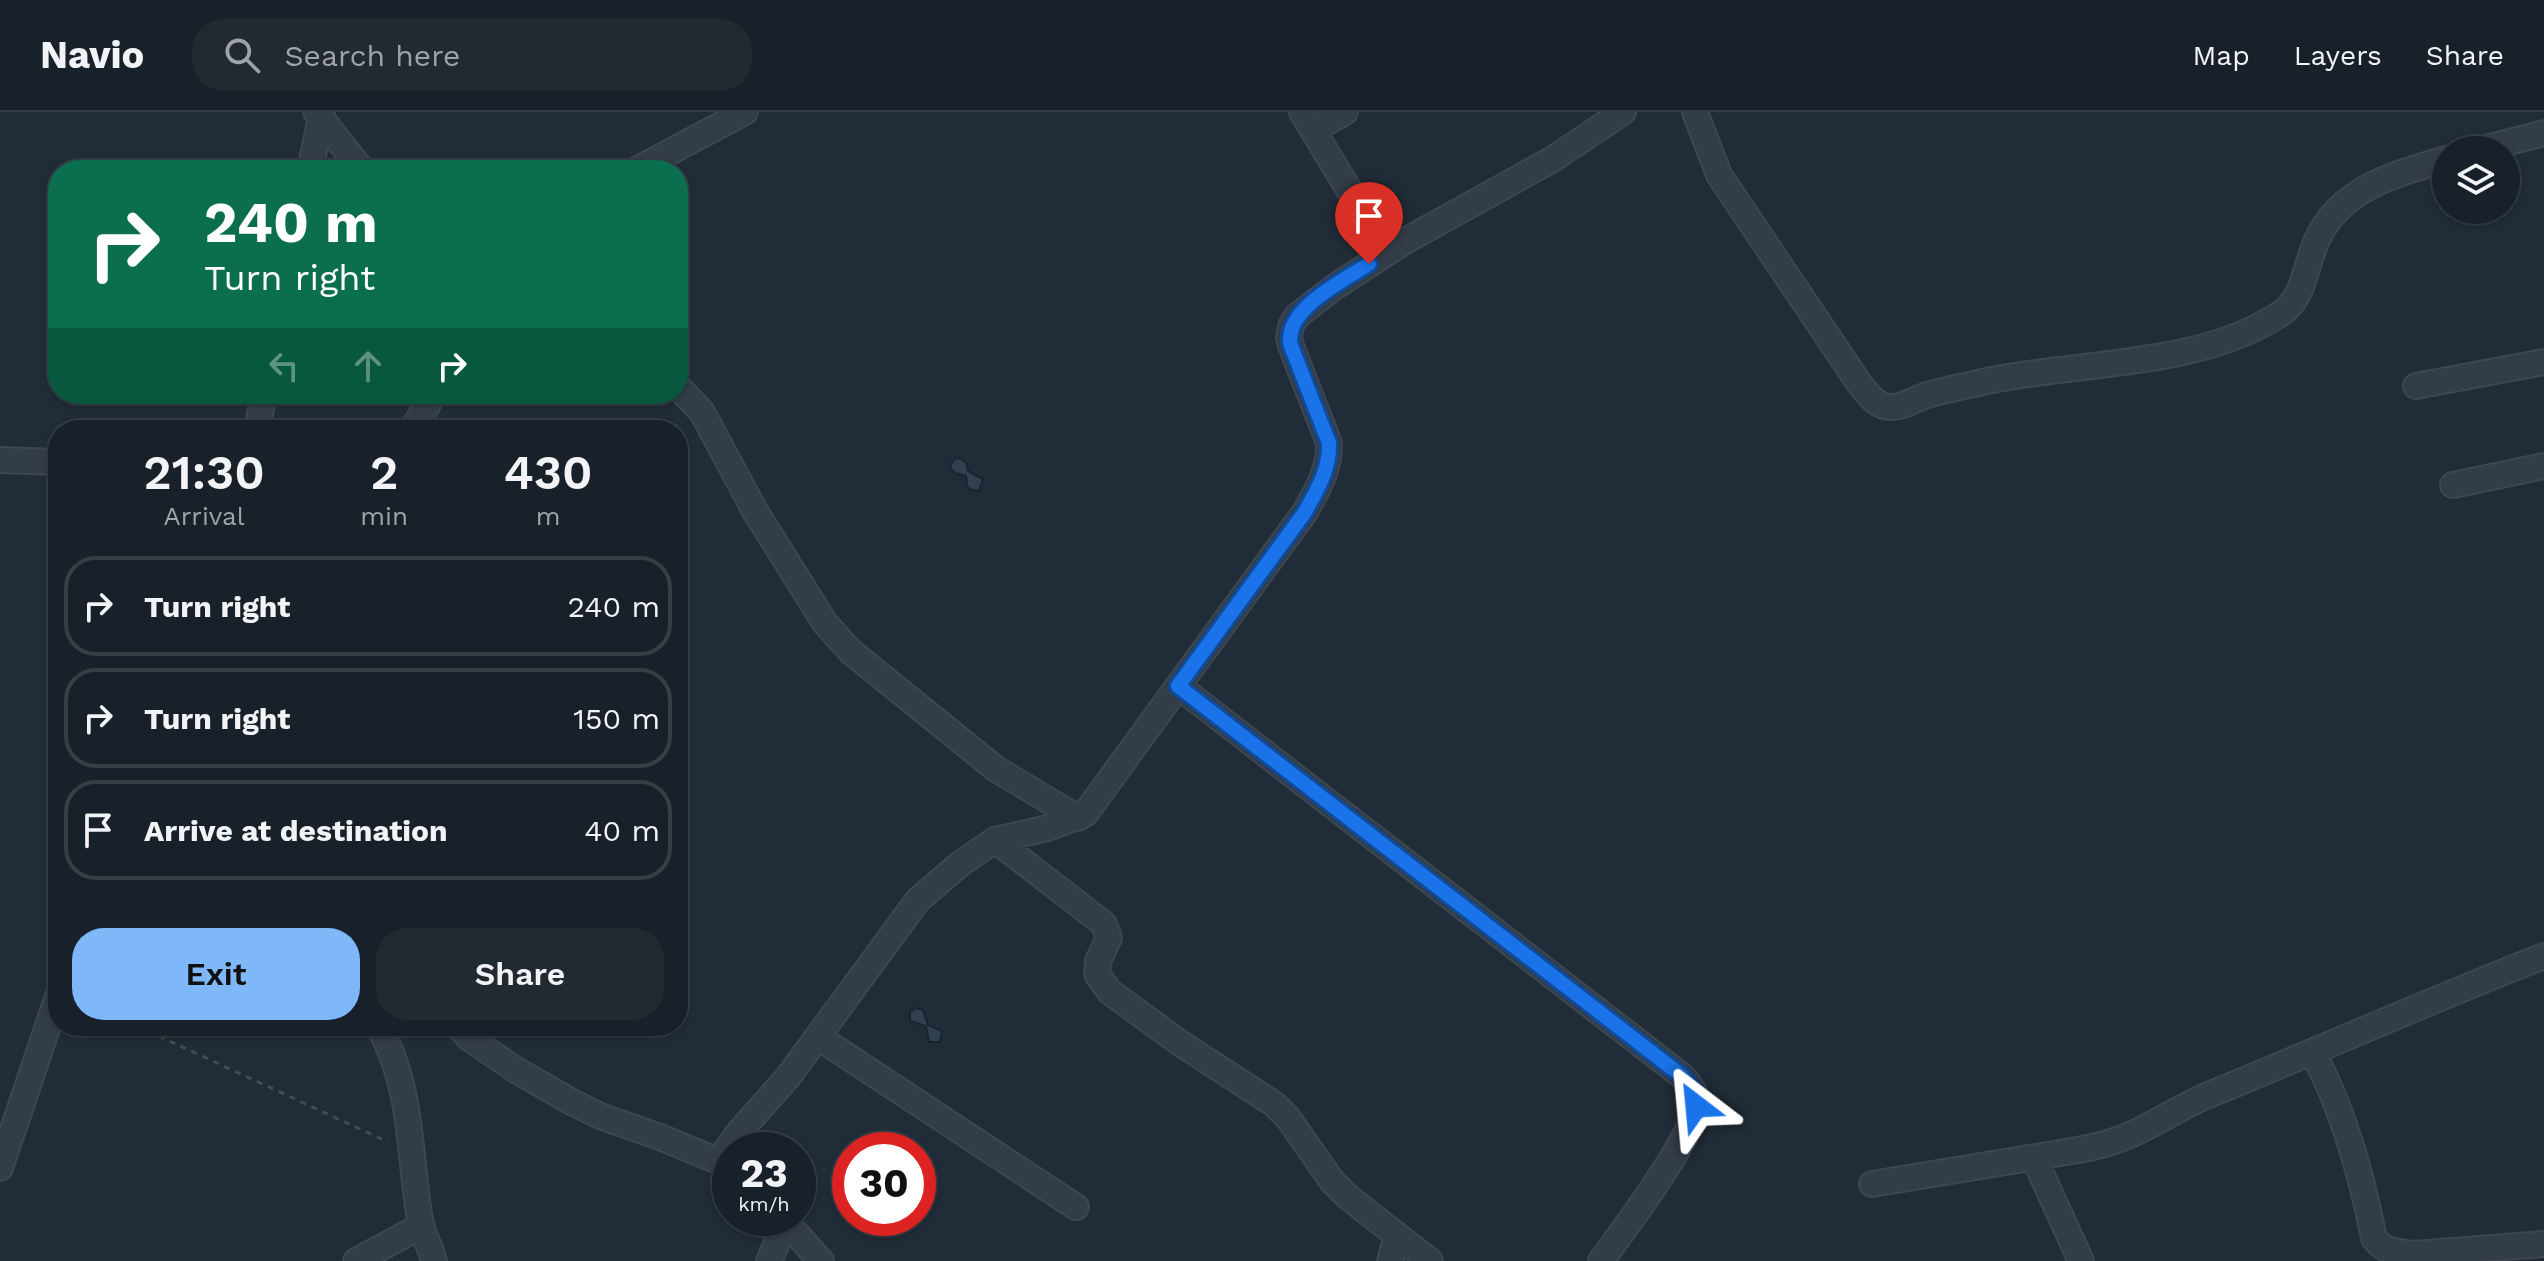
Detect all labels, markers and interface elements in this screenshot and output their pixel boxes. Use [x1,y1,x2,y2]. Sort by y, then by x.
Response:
search box [192,19,752,91]
text: Navio [40,33,144,77]
icon: search [220,33,264,77]
text: Search here [284,38,460,73]
text: Map [2193,39,2250,72]
text: Layers [2294,39,2382,72]
text: Share [2426,39,2504,72]
map controls [2432,136,2520,224]
button: layers [2432,136,2520,224]
pin [1335,182,1403,264]
text: 240 m [204,190,378,256]
icon: right [72,192,176,296]
icon: arrive [1347,194,1391,238]
text: Turn right [204,257,375,299]
icon: left [262,344,306,388]
icon: ahead [346,344,390,388]
icon: right [430,344,474,388]
text: 21:30 [143,444,265,501]
text: 2 [370,444,398,501]
text: 430 [503,444,593,501]
text: Arrival [164,501,245,531]
text: min [360,501,408,531]
text: m [536,501,560,531]
icon: right [76,584,120,628]
text: Turn right [144,589,290,624]
text: 240 m [568,589,660,624]
icon: right [76,696,120,740]
text: Turn right [144,701,290,736]
text: 150 m [573,701,660,736]
icon: arrive [76,808,120,852]
text: Arrive at destination [144,813,448,848]
text: 40 m [584,813,660,848]
button: Exit [72,928,360,1020]
button: Share [376,928,664,1020]
position arrow [1654,1064,1738,1148]
speed limit sign: 30 [832,1132,936,1236]
text: 23 [740,1150,788,1197]
text: km/h [738,1192,790,1216]

